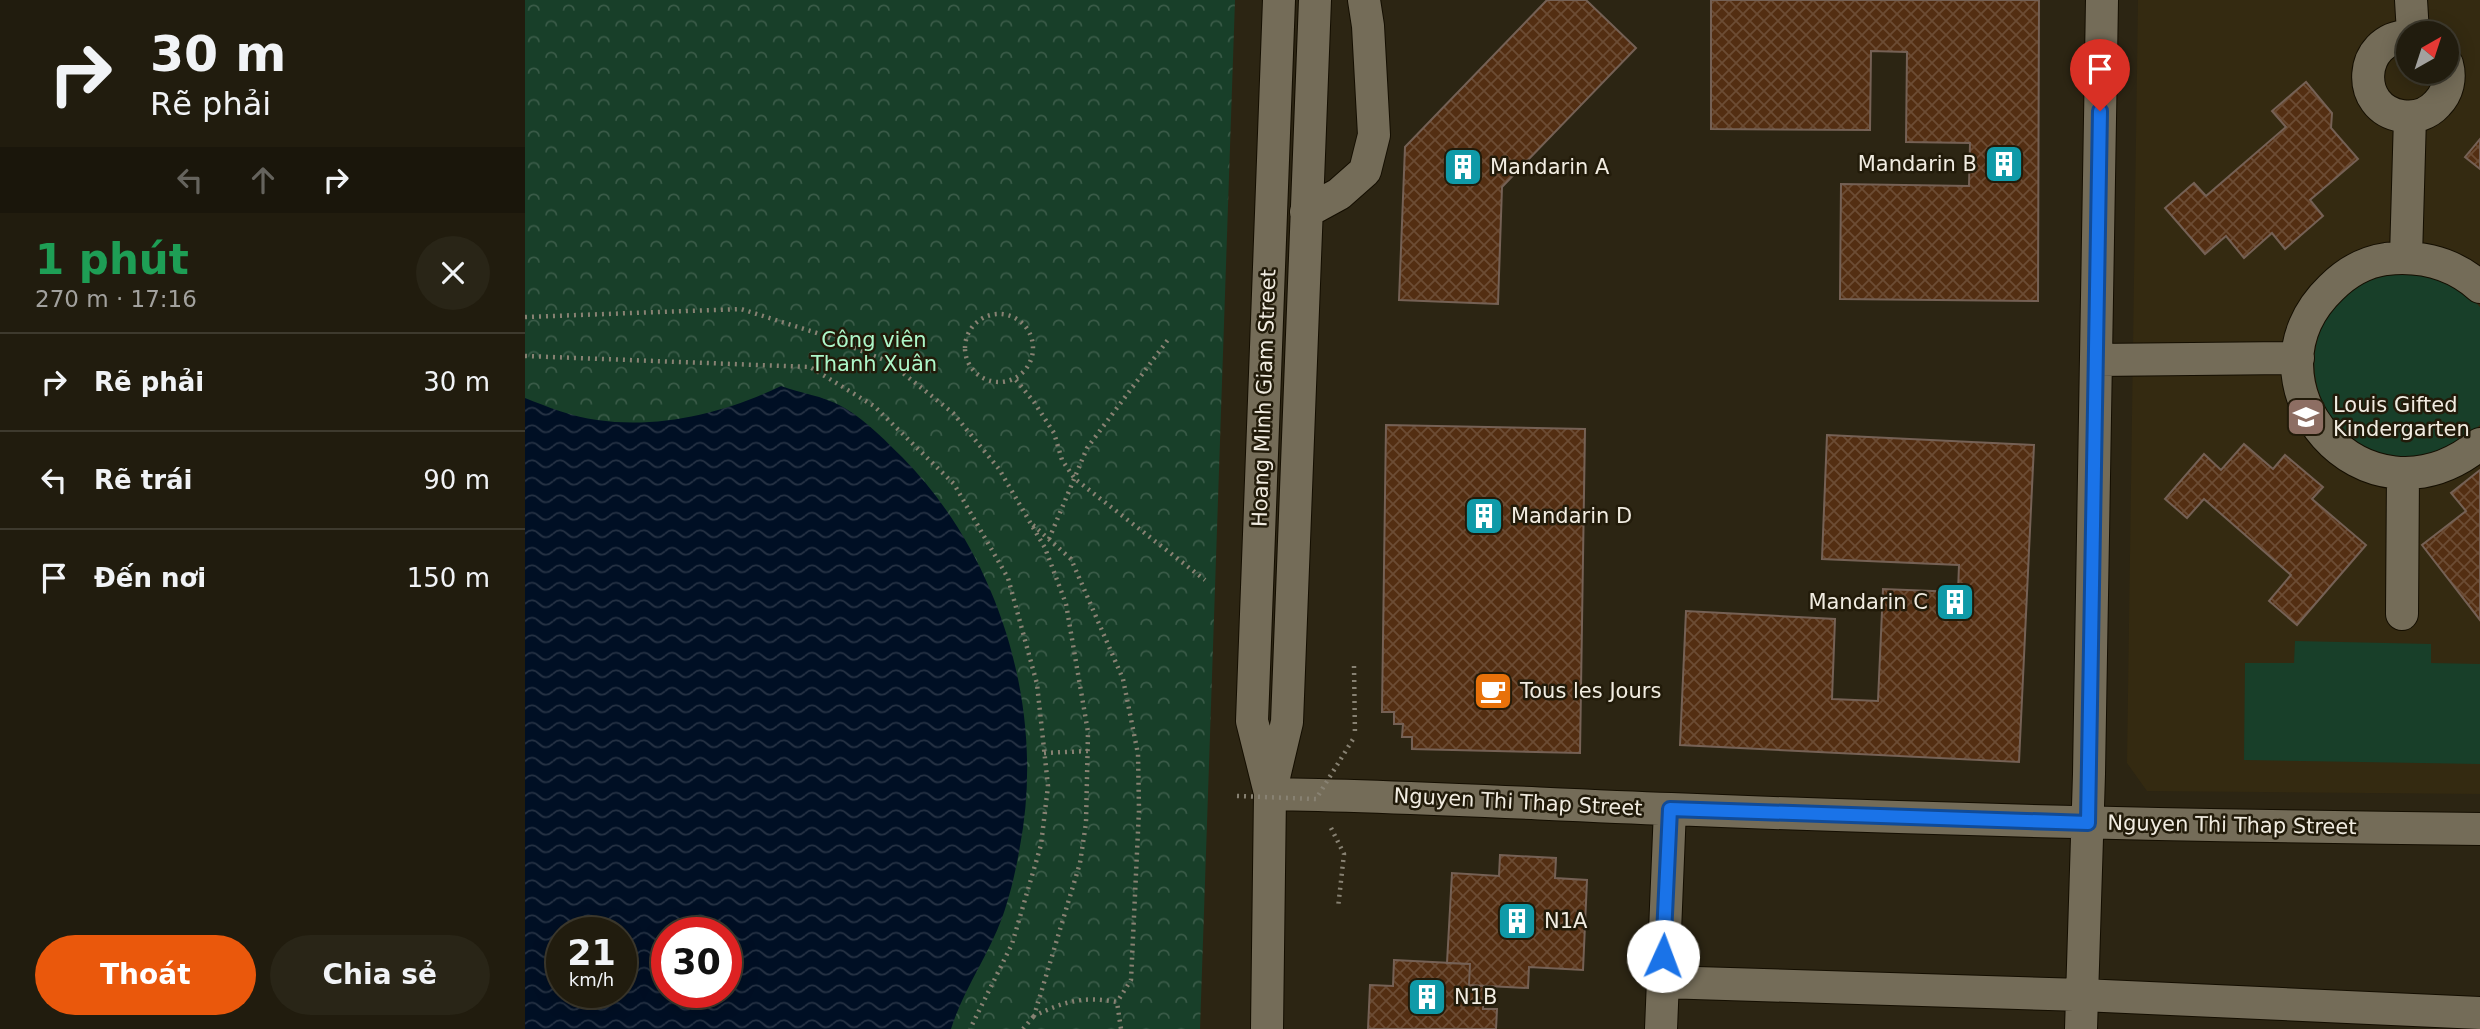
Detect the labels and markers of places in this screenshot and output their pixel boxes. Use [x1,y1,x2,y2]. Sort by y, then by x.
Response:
pin [2070,39,2130,111]
building icon: Mandarin B [1983,143,2025,185]
building icon: Mandarin A [1442,146,1484,188]
place label: Mandarin B [1858,152,1977,176]
place label: Mandarin A [1490,155,1610,179]
place label: Louis Gifted Kindergarten [2333,393,2470,441]
school or university icon: Louis Gifted Kindergarten [2285,396,2327,438]
building icon: Mandarin D [1463,495,1505,537]
place label: Mandarin D [1511,504,1632,528]
building icon: Mandarin C [1934,581,1976,623]
place label: Mandarin C [1808,590,1928,614]
cafe icon: Tous les Jours [1472,670,1514,712]
place label: Tous les Jours [1519,679,1661,703]
building icon: N1A [1496,900,1538,942]
place label: N1A [1544,909,1588,933]
building icon: N1B [1406,976,1448,1018]
place label: N1B [1454,985,1497,1009]

